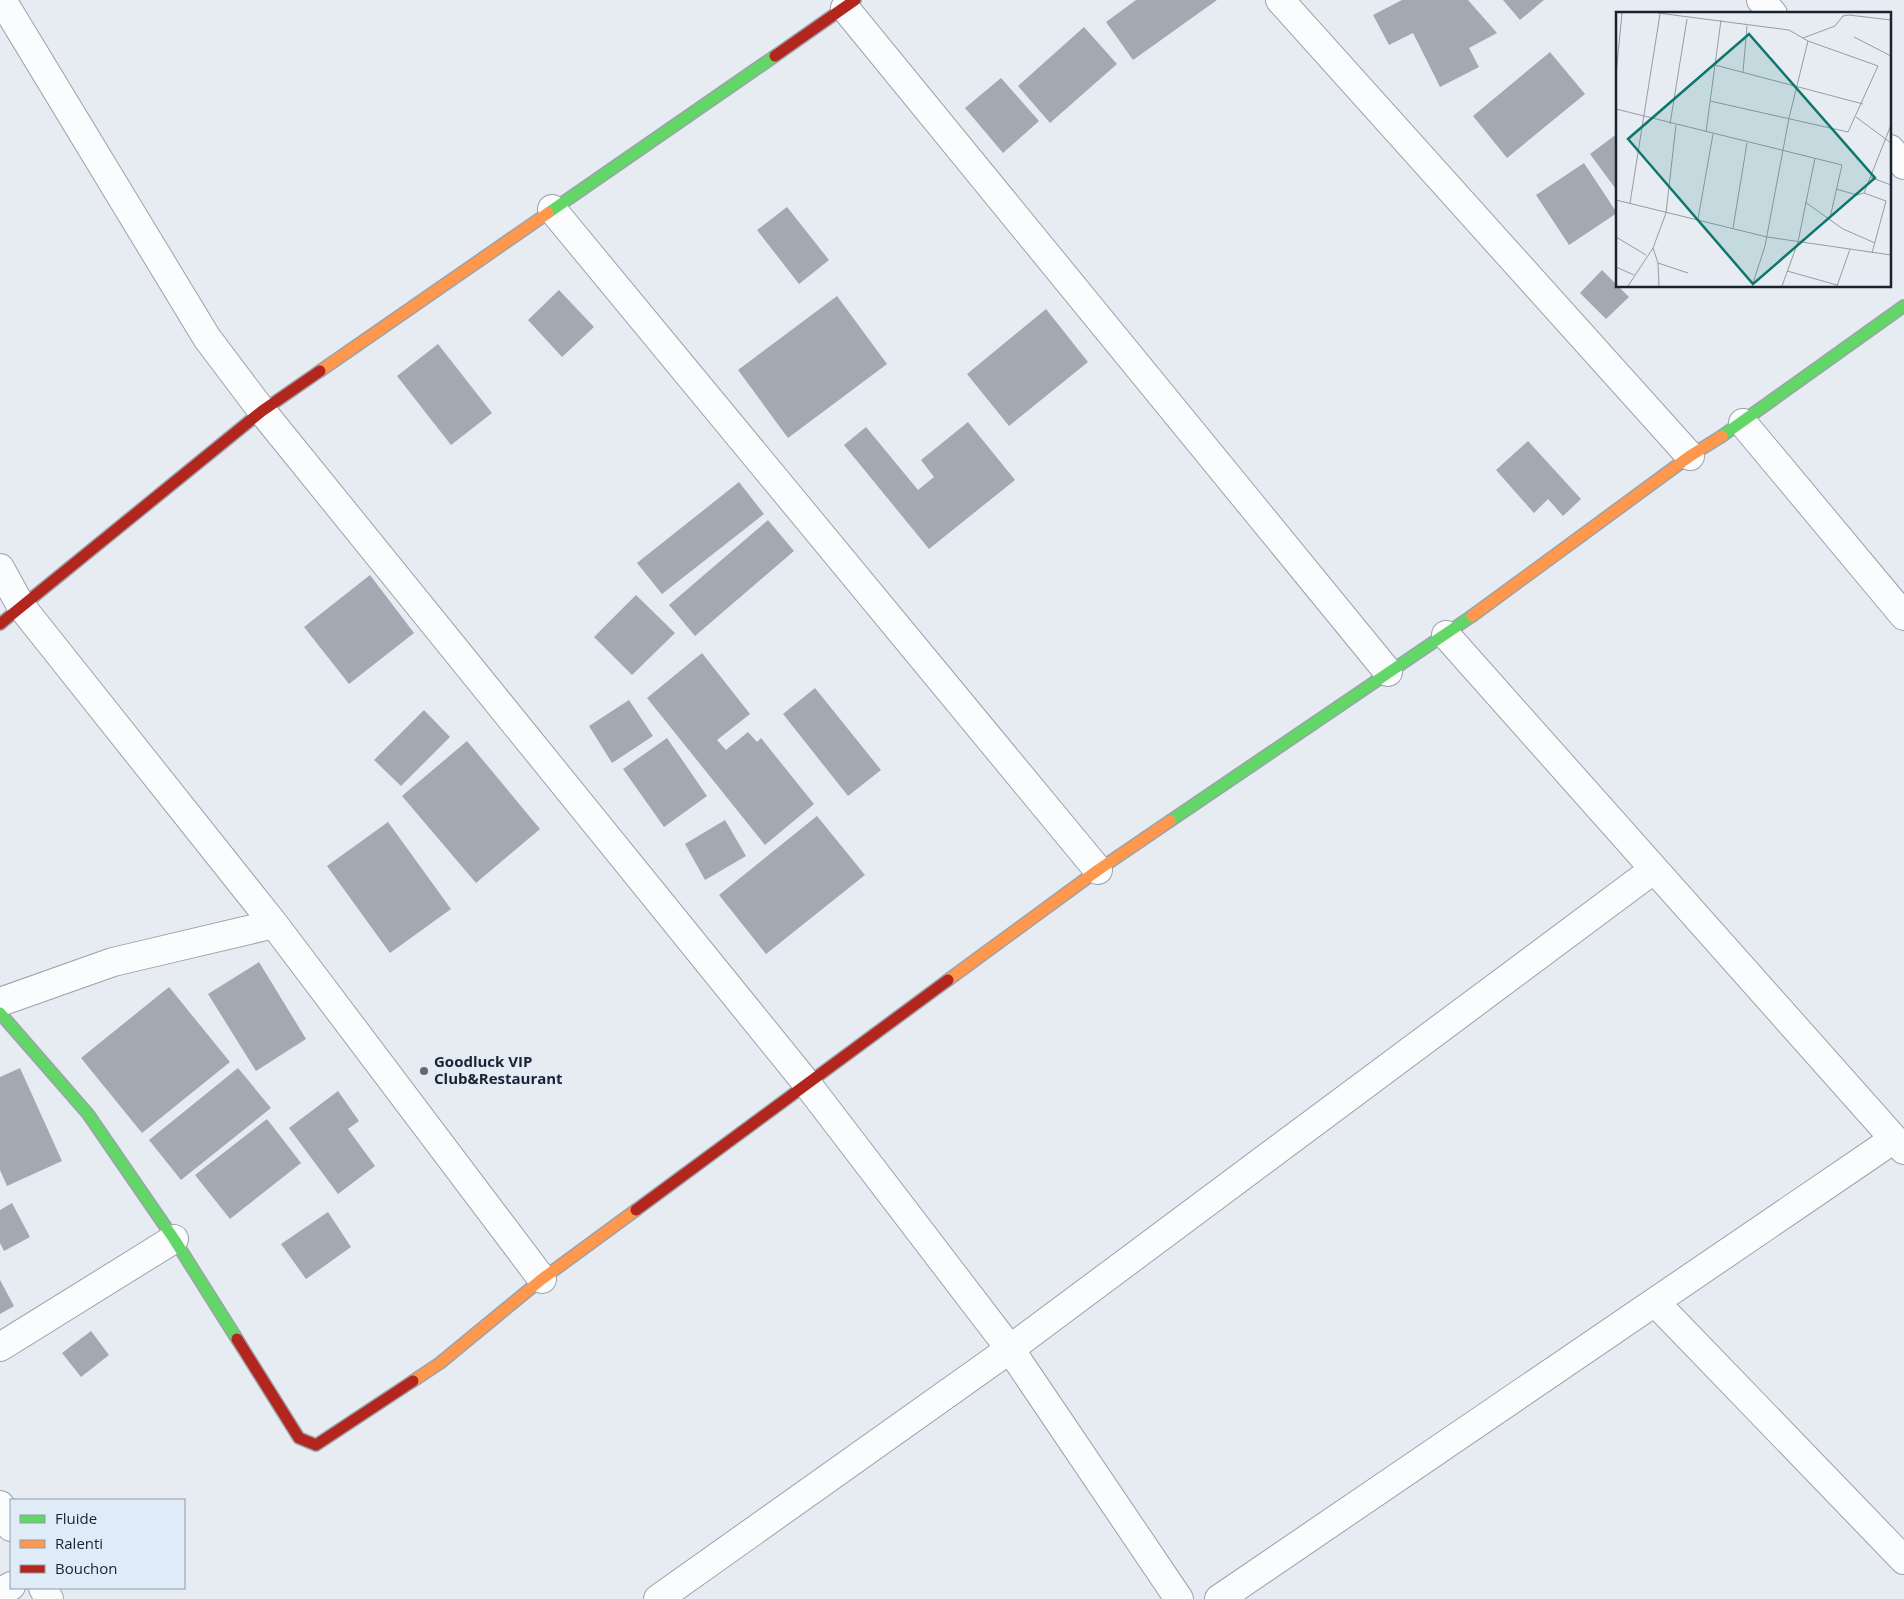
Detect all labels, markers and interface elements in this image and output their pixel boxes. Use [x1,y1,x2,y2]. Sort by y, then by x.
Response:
inset map [1616,12,1892,288]
place label: Goodluck VIP Club&Restaurant [434,1051,563,1088]
marker: Goodluck VIP Club&Restaurant [418,1065,430,1077]
legend [10,1499,185,1589]
text: Fluide [55,1508,97,1528]
text: Ralenti [55,1533,103,1553]
text: Bouchon [55,1558,118,1578]

